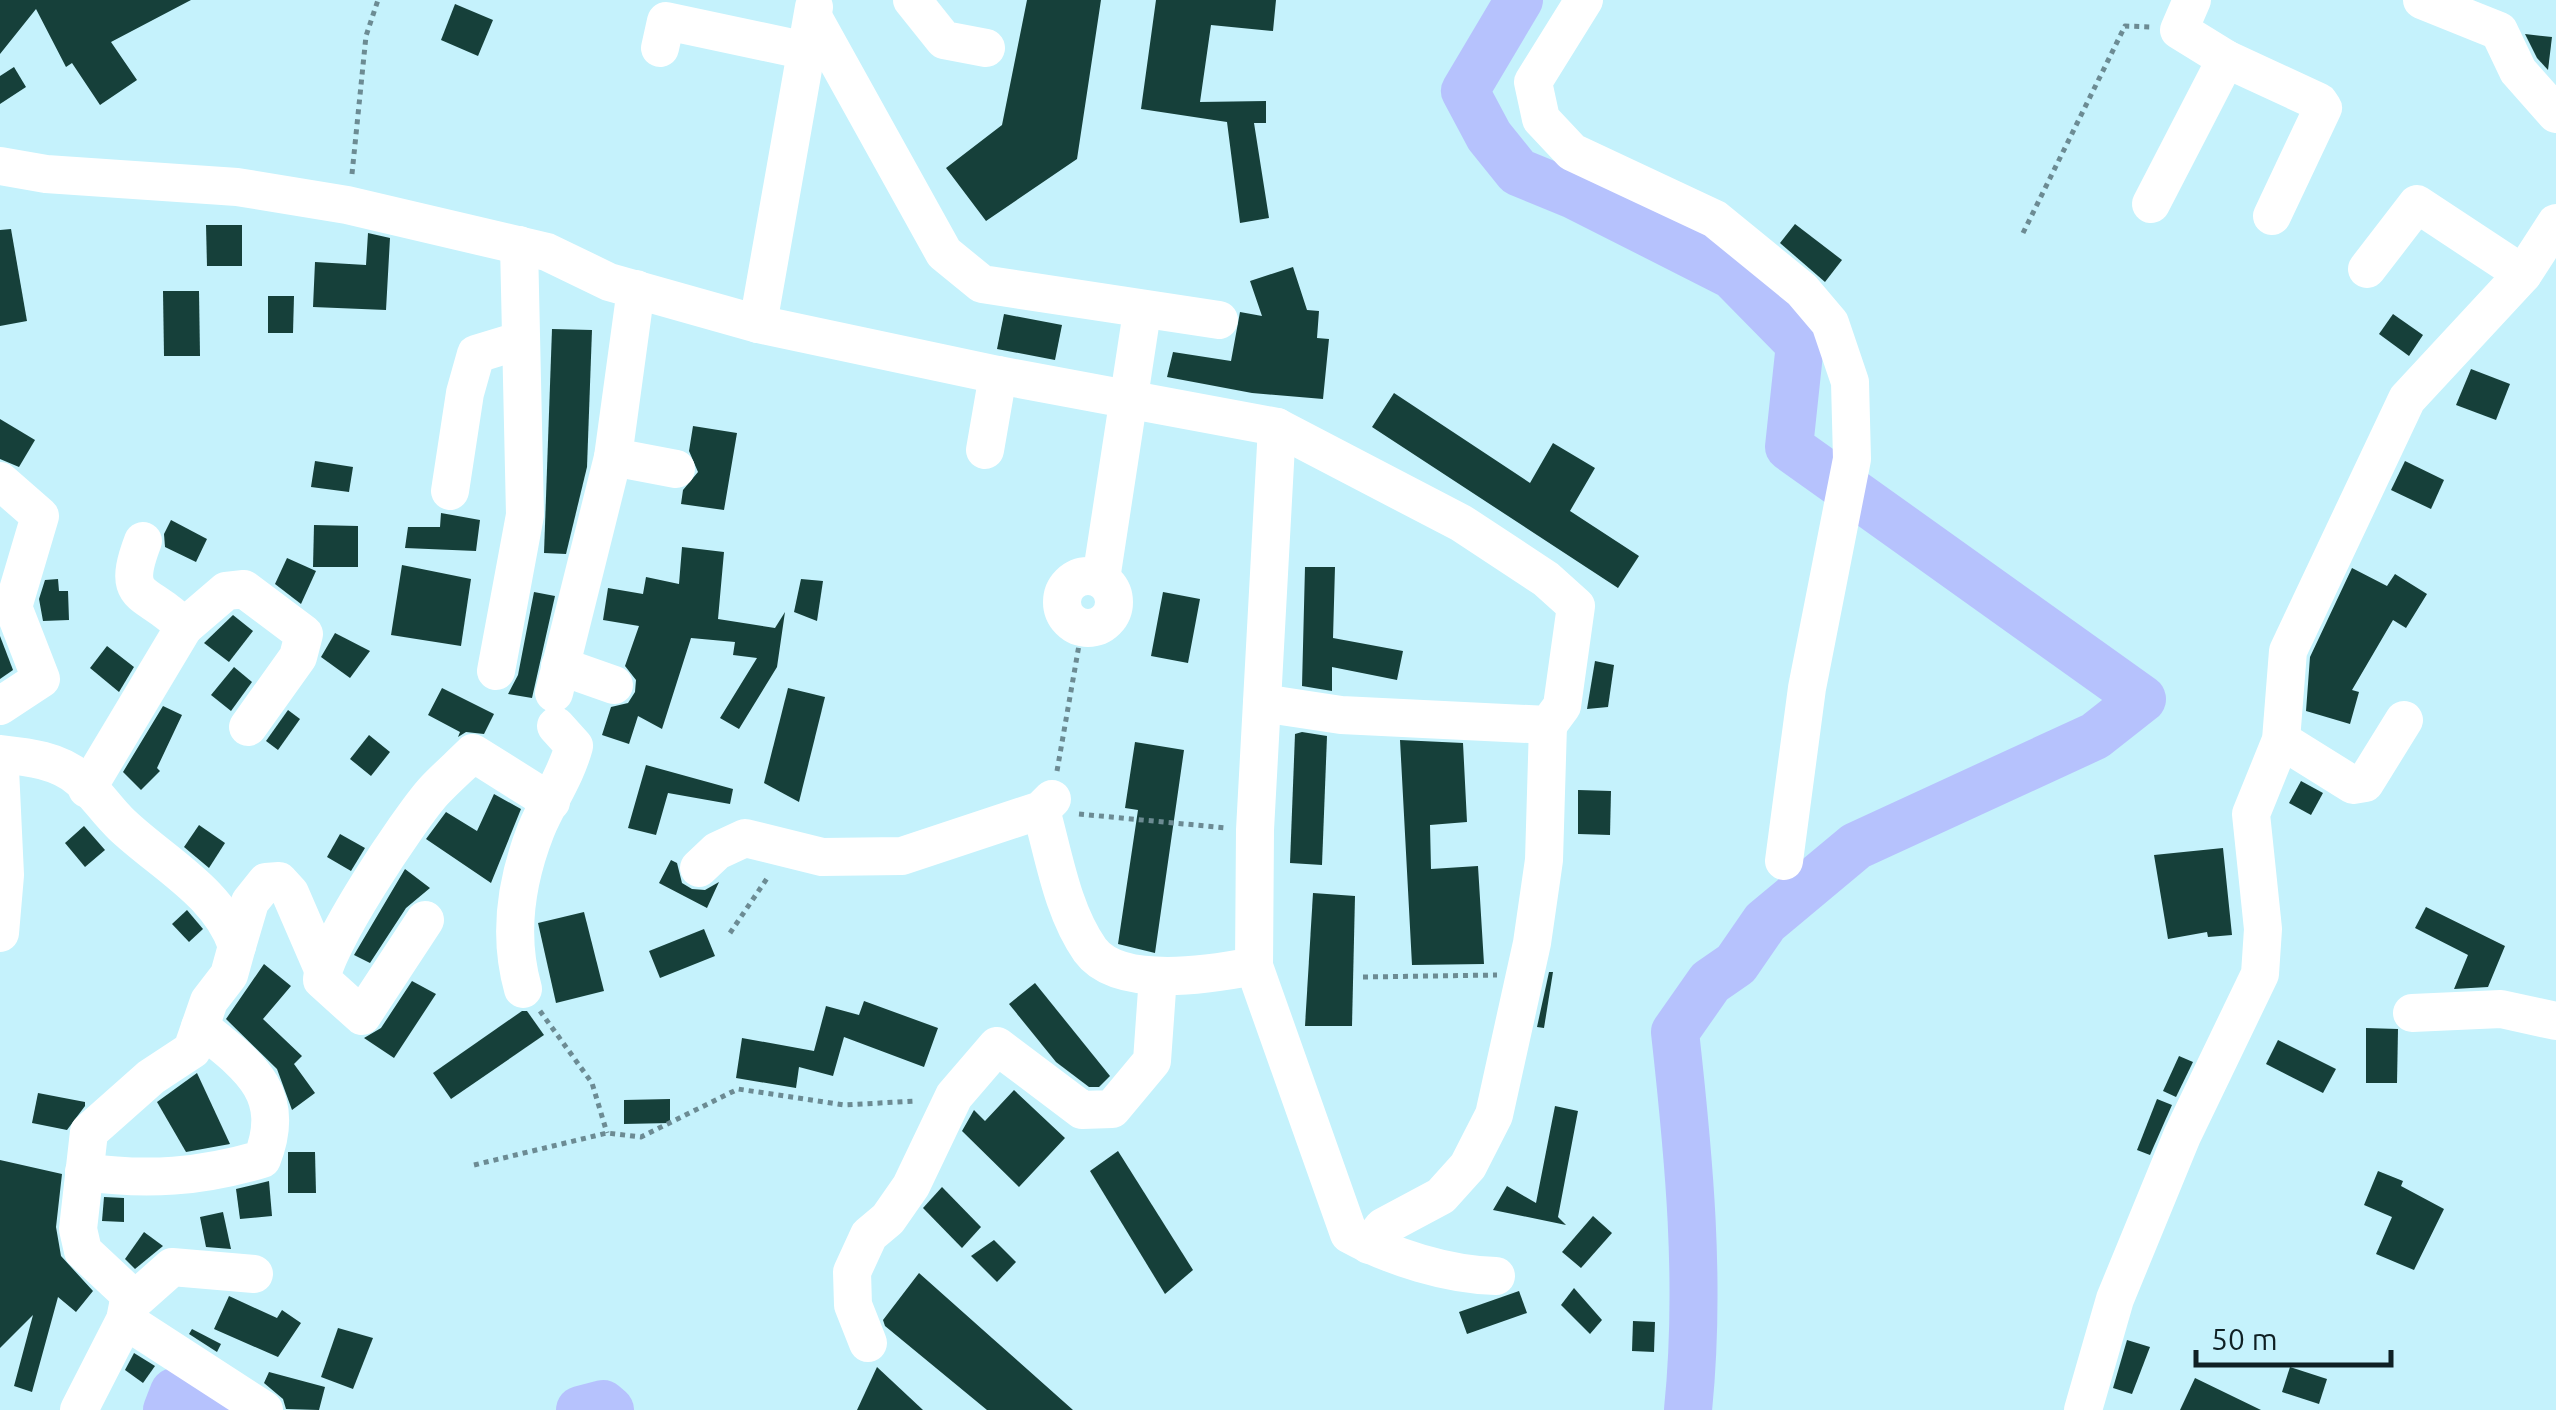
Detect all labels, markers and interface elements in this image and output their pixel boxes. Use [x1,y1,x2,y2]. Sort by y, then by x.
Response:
scale bar [2196,1305,2391,1367]
text: 50 m [2211,1322,2278,1356]

